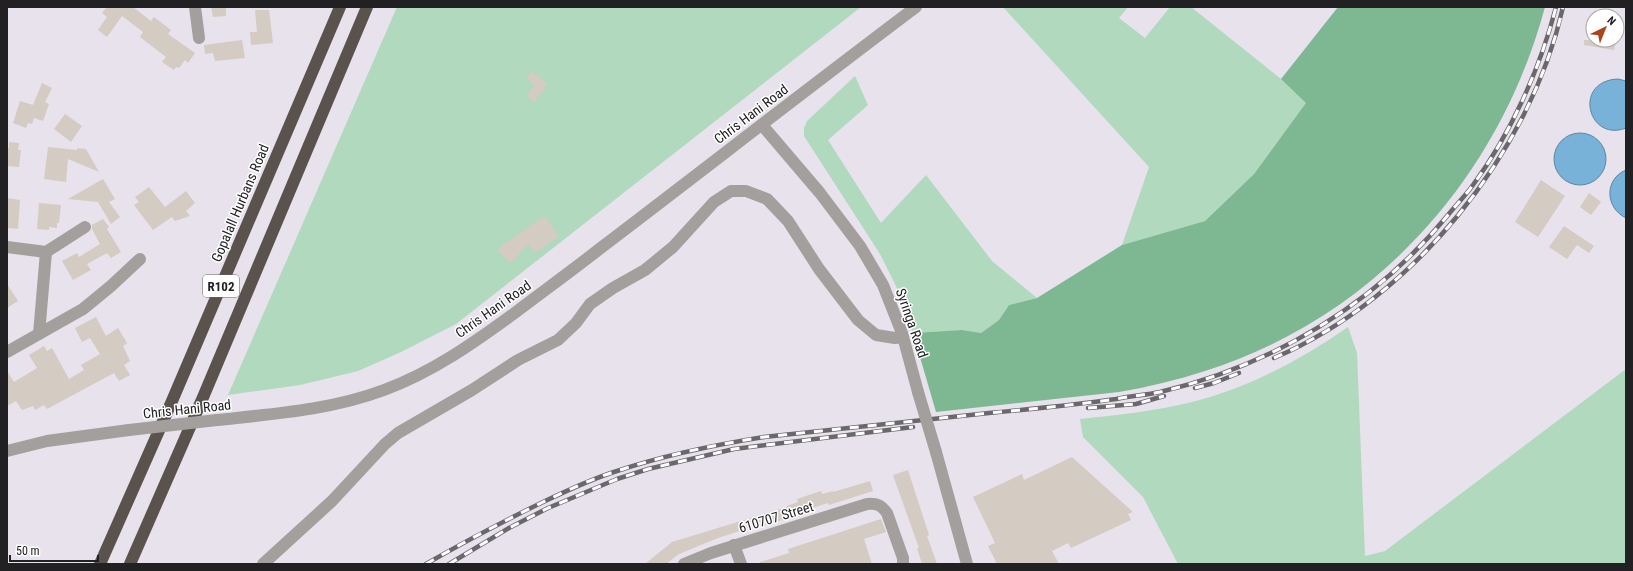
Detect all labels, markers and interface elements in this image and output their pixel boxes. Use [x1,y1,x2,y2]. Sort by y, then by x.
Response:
north arrow [1585,8,1625,48]
text: N [1605,14,1619,28]
street label: Chris Hani Road [711,81,791,147]
street label: Gopalall Hurbans Road [208,142,272,264]
road number: R102 [203,275,239,297]
street label: Chris Hani Road [452,277,534,341]
street label: Syringa Road [893,286,931,360]
street label: Chris Hani Road [142,396,232,422]
street label: 610707 Street [737,498,815,536]
scale bar [10,537,98,563]
text: 50 m [16,544,40,558]

